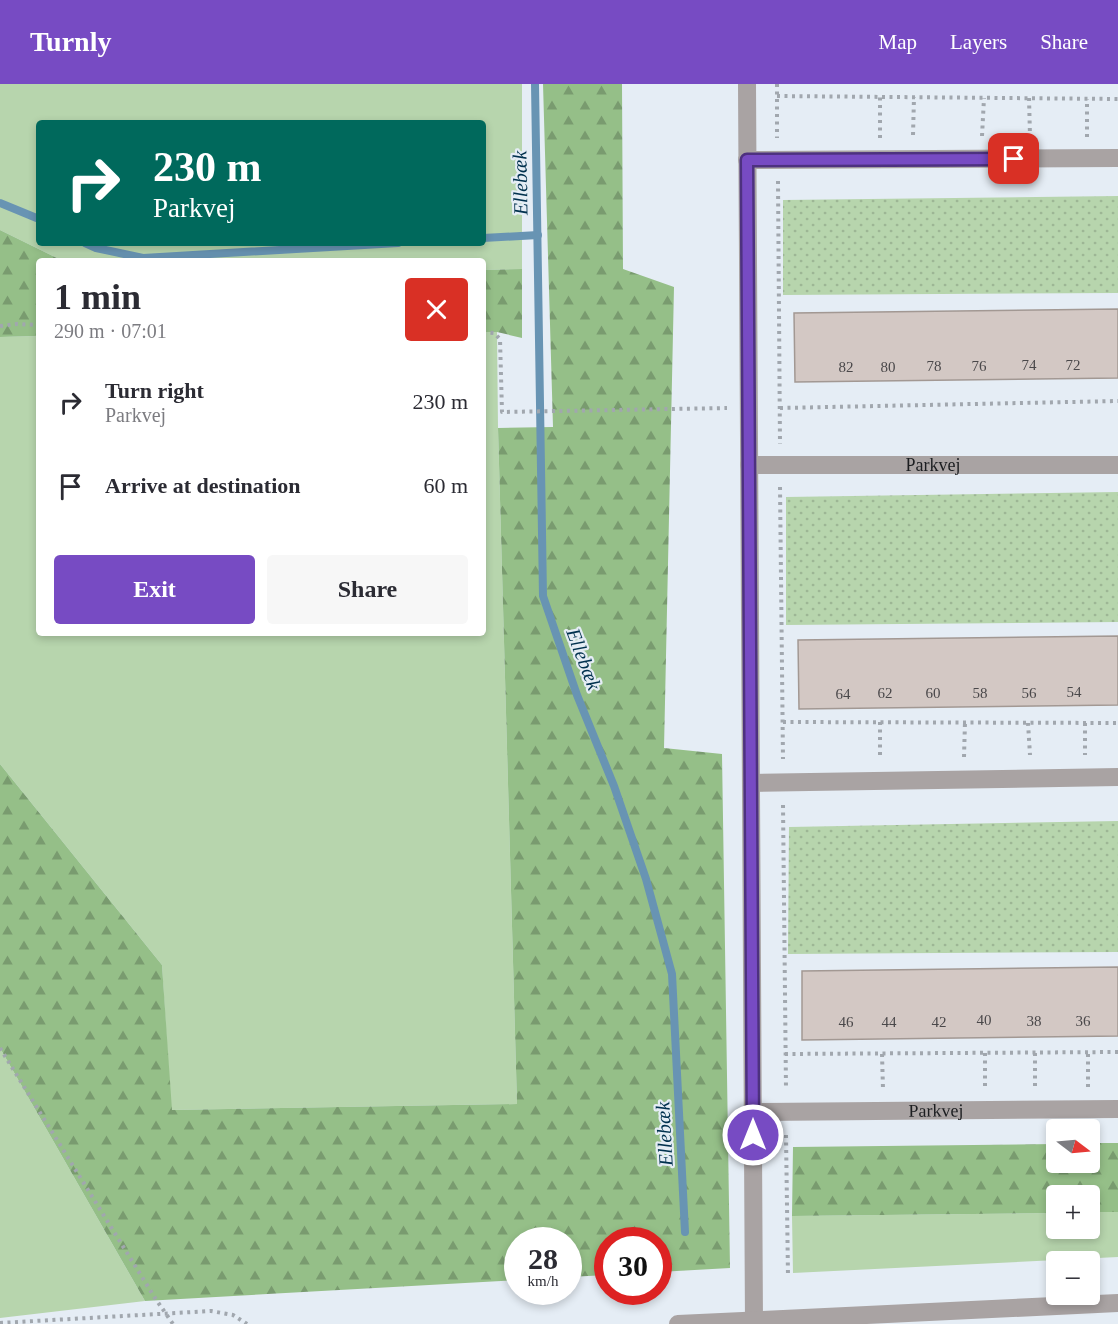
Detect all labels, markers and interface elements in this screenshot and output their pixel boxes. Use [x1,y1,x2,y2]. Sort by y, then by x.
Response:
text: Turnly [30,26,111,57]
text: Map [879,30,917,54]
text: Layers [950,30,1007,54]
text: Share [1040,30,1088,54]
pin [988,133,1039,184]
icon: arrive [997,142,1030,175]
icon: right [54,144,132,222]
text: 230 m [153,144,262,190]
water label: Ellebæk [508,149,532,216]
text: Parkvej [153,193,235,223]
text: 1 min [54,277,141,317]
button: close [405,278,468,341]
text: 290 m · 07:01 [54,320,167,342]
house number: 74 [1022,357,1037,373]
house number: 72 [1066,357,1081,373]
house number: 78 [927,358,942,374]
house number: 76 [972,358,987,374]
house number: 82 [839,359,854,375]
house number: 80 [881,359,896,375]
text: Turn right [105,378,204,403]
icon: right [54,386,87,419]
text: 230 m [412,389,468,414]
text: Parkvej [105,404,166,426]
street label: Parkvej [905,455,961,475]
icon: arrive [54,470,87,503]
text: Arrive at destination [105,473,301,498]
text: 60 m [423,473,468,498]
button: Exit [54,555,255,624]
button: Share [267,555,468,624]
water label: Ellebæk [562,624,606,694]
house number: 54 [1067,684,1082,700]
house number: 62 [878,685,893,701]
house number: 60 [926,685,941,701]
house number: 58 [973,685,988,701]
house number: 56 [1022,685,1037,701]
house number: 64 [836,686,851,702]
house number: 40 [977,1012,992,1028]
house number: 38 [1027,1013,1042,1029]
house number: 36 [1076,1013,1091,1029]
house number: 46 [839,1014,854,1030]
house number: 44 [882,1014,897,1030]
house number: 42 [932,1014,947,1030]
water label: Ellebæk [651,1100,677,1168]
street label: Parkvej [908,1100,964,1121]
position arrow [721,1103,785,1167]
north arrow [1046,1119,1100,1173]
map controls [1046,1119,1100,1305]
button: + [1046,1185,1100,1239]
speed limit sign: 30 [594,1227,672,1305]
text: 28 [528,1242,558,1275]
button: − [1046,1251,1100,1305]
text: km/h [528,1273,558,1289]

